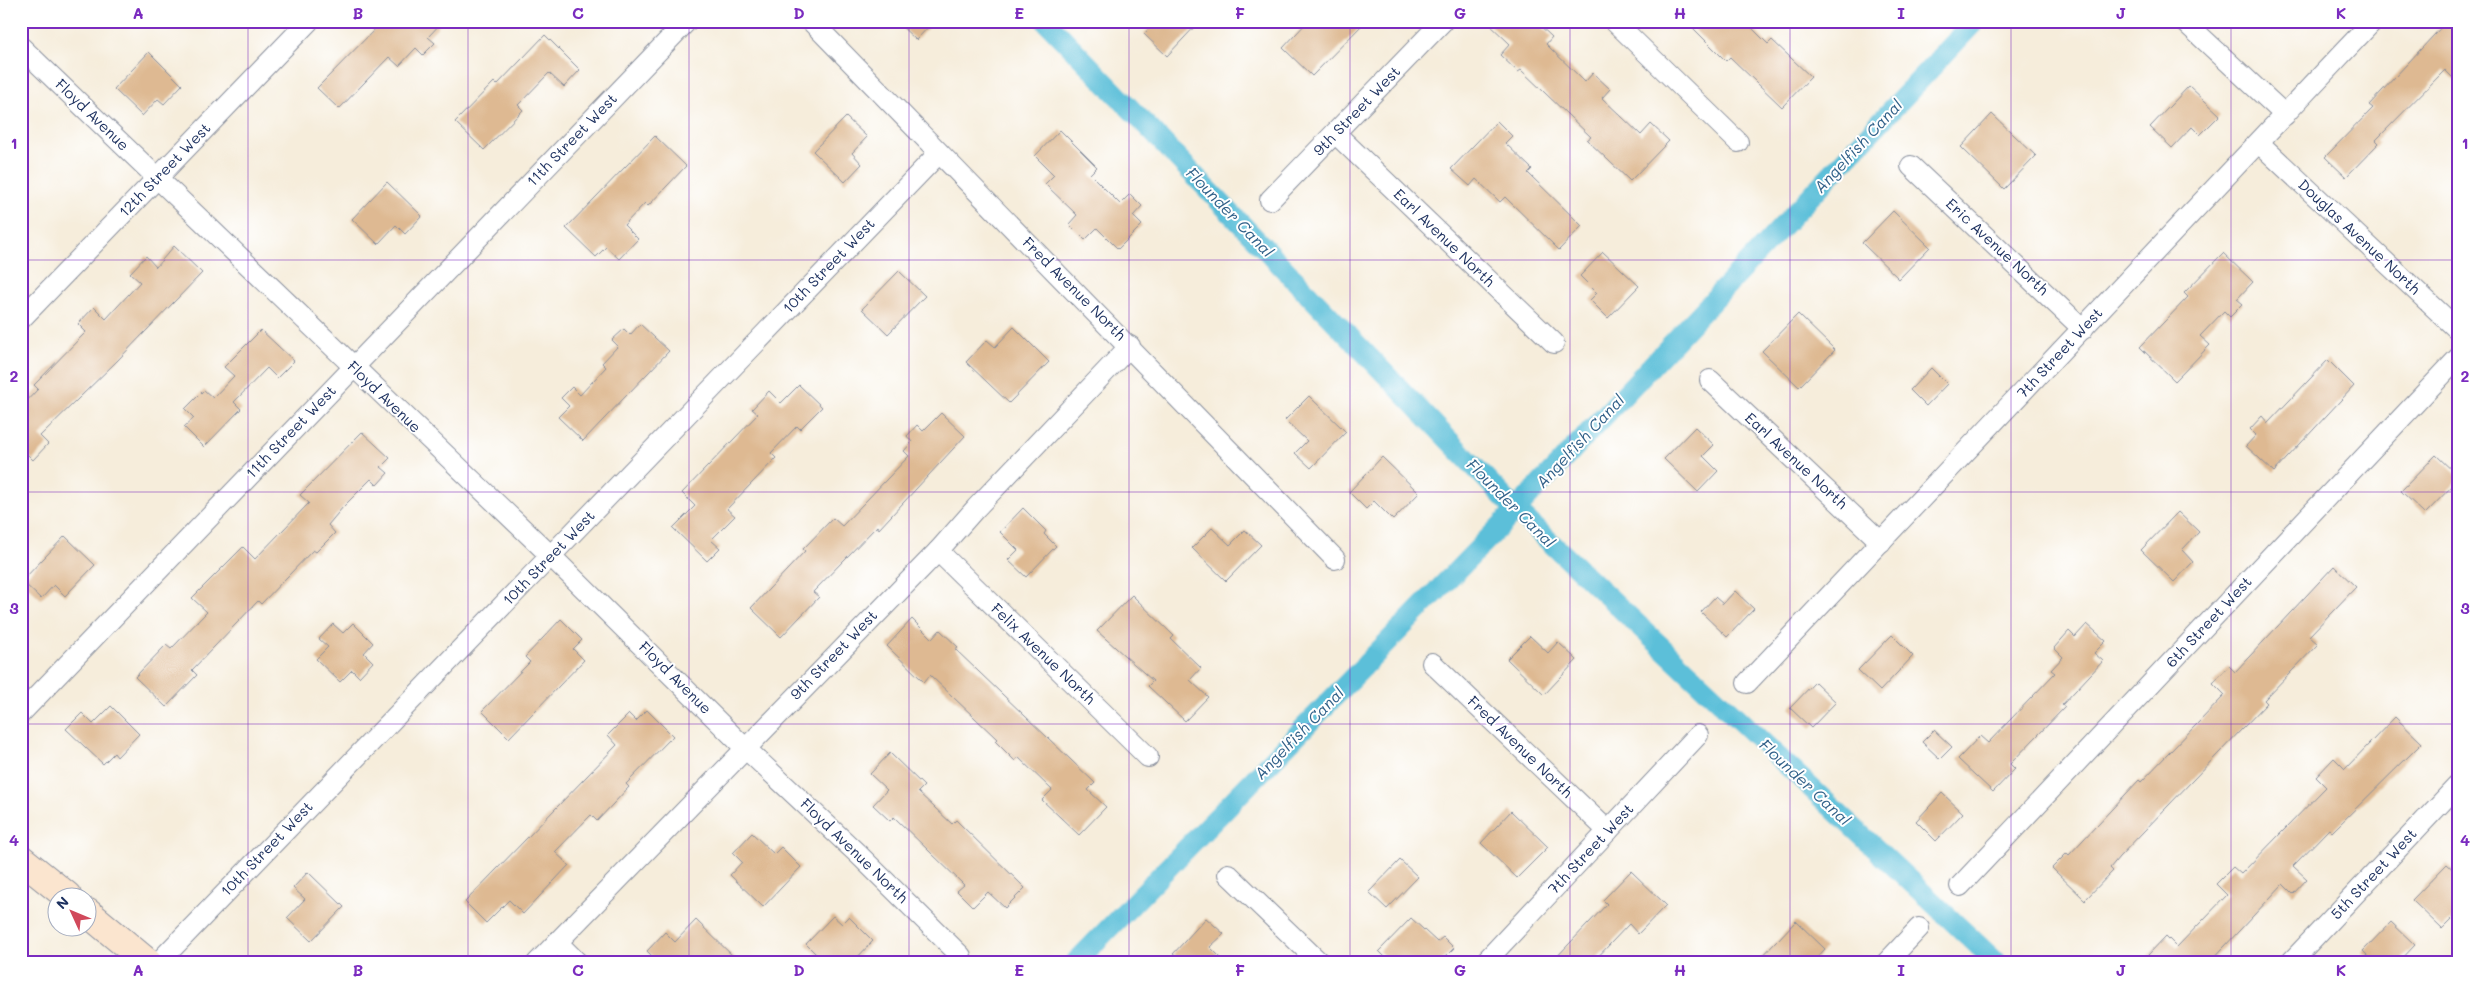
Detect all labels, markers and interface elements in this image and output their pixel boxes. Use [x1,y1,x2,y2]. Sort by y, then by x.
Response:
text: A [132,2,144,23]
text: B [353,2,363,23]
text: C [572,2,584,23]
text: D [793,2,805,23]
text: E [1014,2,1024,23]
text: F [1235,2,1245,23]
text: G [1454,2,1466,23]
text: H [1674,2,1686,23]
text: I [1897,2,1905,23]
text: J [2116,2,2126,23]
text: K [2336,2,2346,23]
street label: 9th Street West [1308,61,1404,160]
street label: Floyd Avenue [52,74,134,155]
street label: 11th Street West [522,88,621,190]
water label: Angelfish Canal [1809,94,1906,197]
street label: 12th Street West [114,118,214,221]
text: 1 [10,132,18,153]
text: 1 [2461,132,2469,153]
water label: Flounder Canal [1182,162,1279,261]
street label: Douglas Avenue North [2294,174,2425,298]
street label: Earl Avenue North [1390,184,1500,291]
street label: Eric Avenue North [1942,193,2053,299]
street label: 10th Street West [778,214,879,317]
street label: Fred Avenue North [1019,232,1131,344]
street label: 7th Street West [2012,303,2107,402]
street label: Floyd Avenue [344,356,426,437]
text: 2 [10,365,19,386]
text: 2 [2461,365,2470,386]
street label: 11th Street West [241,380,340,482]
water label: Angelfish Canal [1531,389,1628,492]
street label: Earl Avenue North [1741,408,1852,513]
water label: Flounder Canal [1462,454,1560,552]
street label: 10th Street West [498,506,599,609]
street label: 6th Street West [2161,571,2256,671]
text: 3 [9,597,19,618]
text: 3 [2460,597,2470,618]
street label: Felix Avenue North [987,598,1100,708]
street label: 9th Street West [785,605,881,704]
street label: Floyd Avenue [635,637,716,718]
water label: Angelfish Canal [1249,682,1348,783]
street label: Fred Avenue North [1464,691,1578,802]
water label: Flounder Canal [1755,734,1855,829]
street label: Floyd Avenue North [797,794,913,907]
street label: 10th Street West [216,797,317,900]
street label: 7th Street West [1543,799,1638,898]
street label: 5th Street West [2326,824,2421,923]
text: 4 [9,829,19,850]
text: 4 [2460,829,2470,850]
north arrow [48,886,98,936]
text: N [52,892,73,913]
text: A [132,959,144,980]
text: B [353,959,363,980]
text: C [572,959,584,980]
text: D [793,959,805,980]
text: E [1014,959,1024,980]
text: F [1235,959,1245,980]
text: G [1454,959,1466,980]
text: H [1674,959,1686,980]
text: I [1897,959,1905,980]
text: J [2116,959,2126,980]
text: K [2336,959,2346,980]

